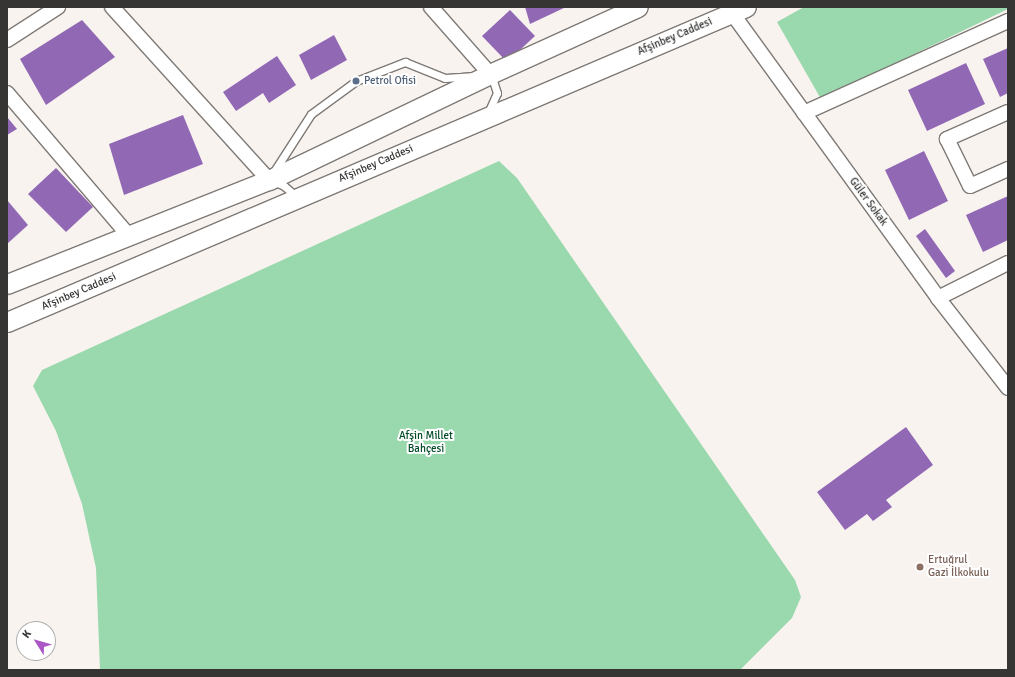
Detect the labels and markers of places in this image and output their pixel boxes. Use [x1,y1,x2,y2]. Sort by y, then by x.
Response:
place label: Petrol Ofisi [364,74,416,88]
marker: Petrol Ofisi [351,76,361,86]
place label: Ertuğrul Gazi İlkokulu [928,554,989,580]
marker: Ertuğrul Gazi İlkokulu [915,562,925,572]

